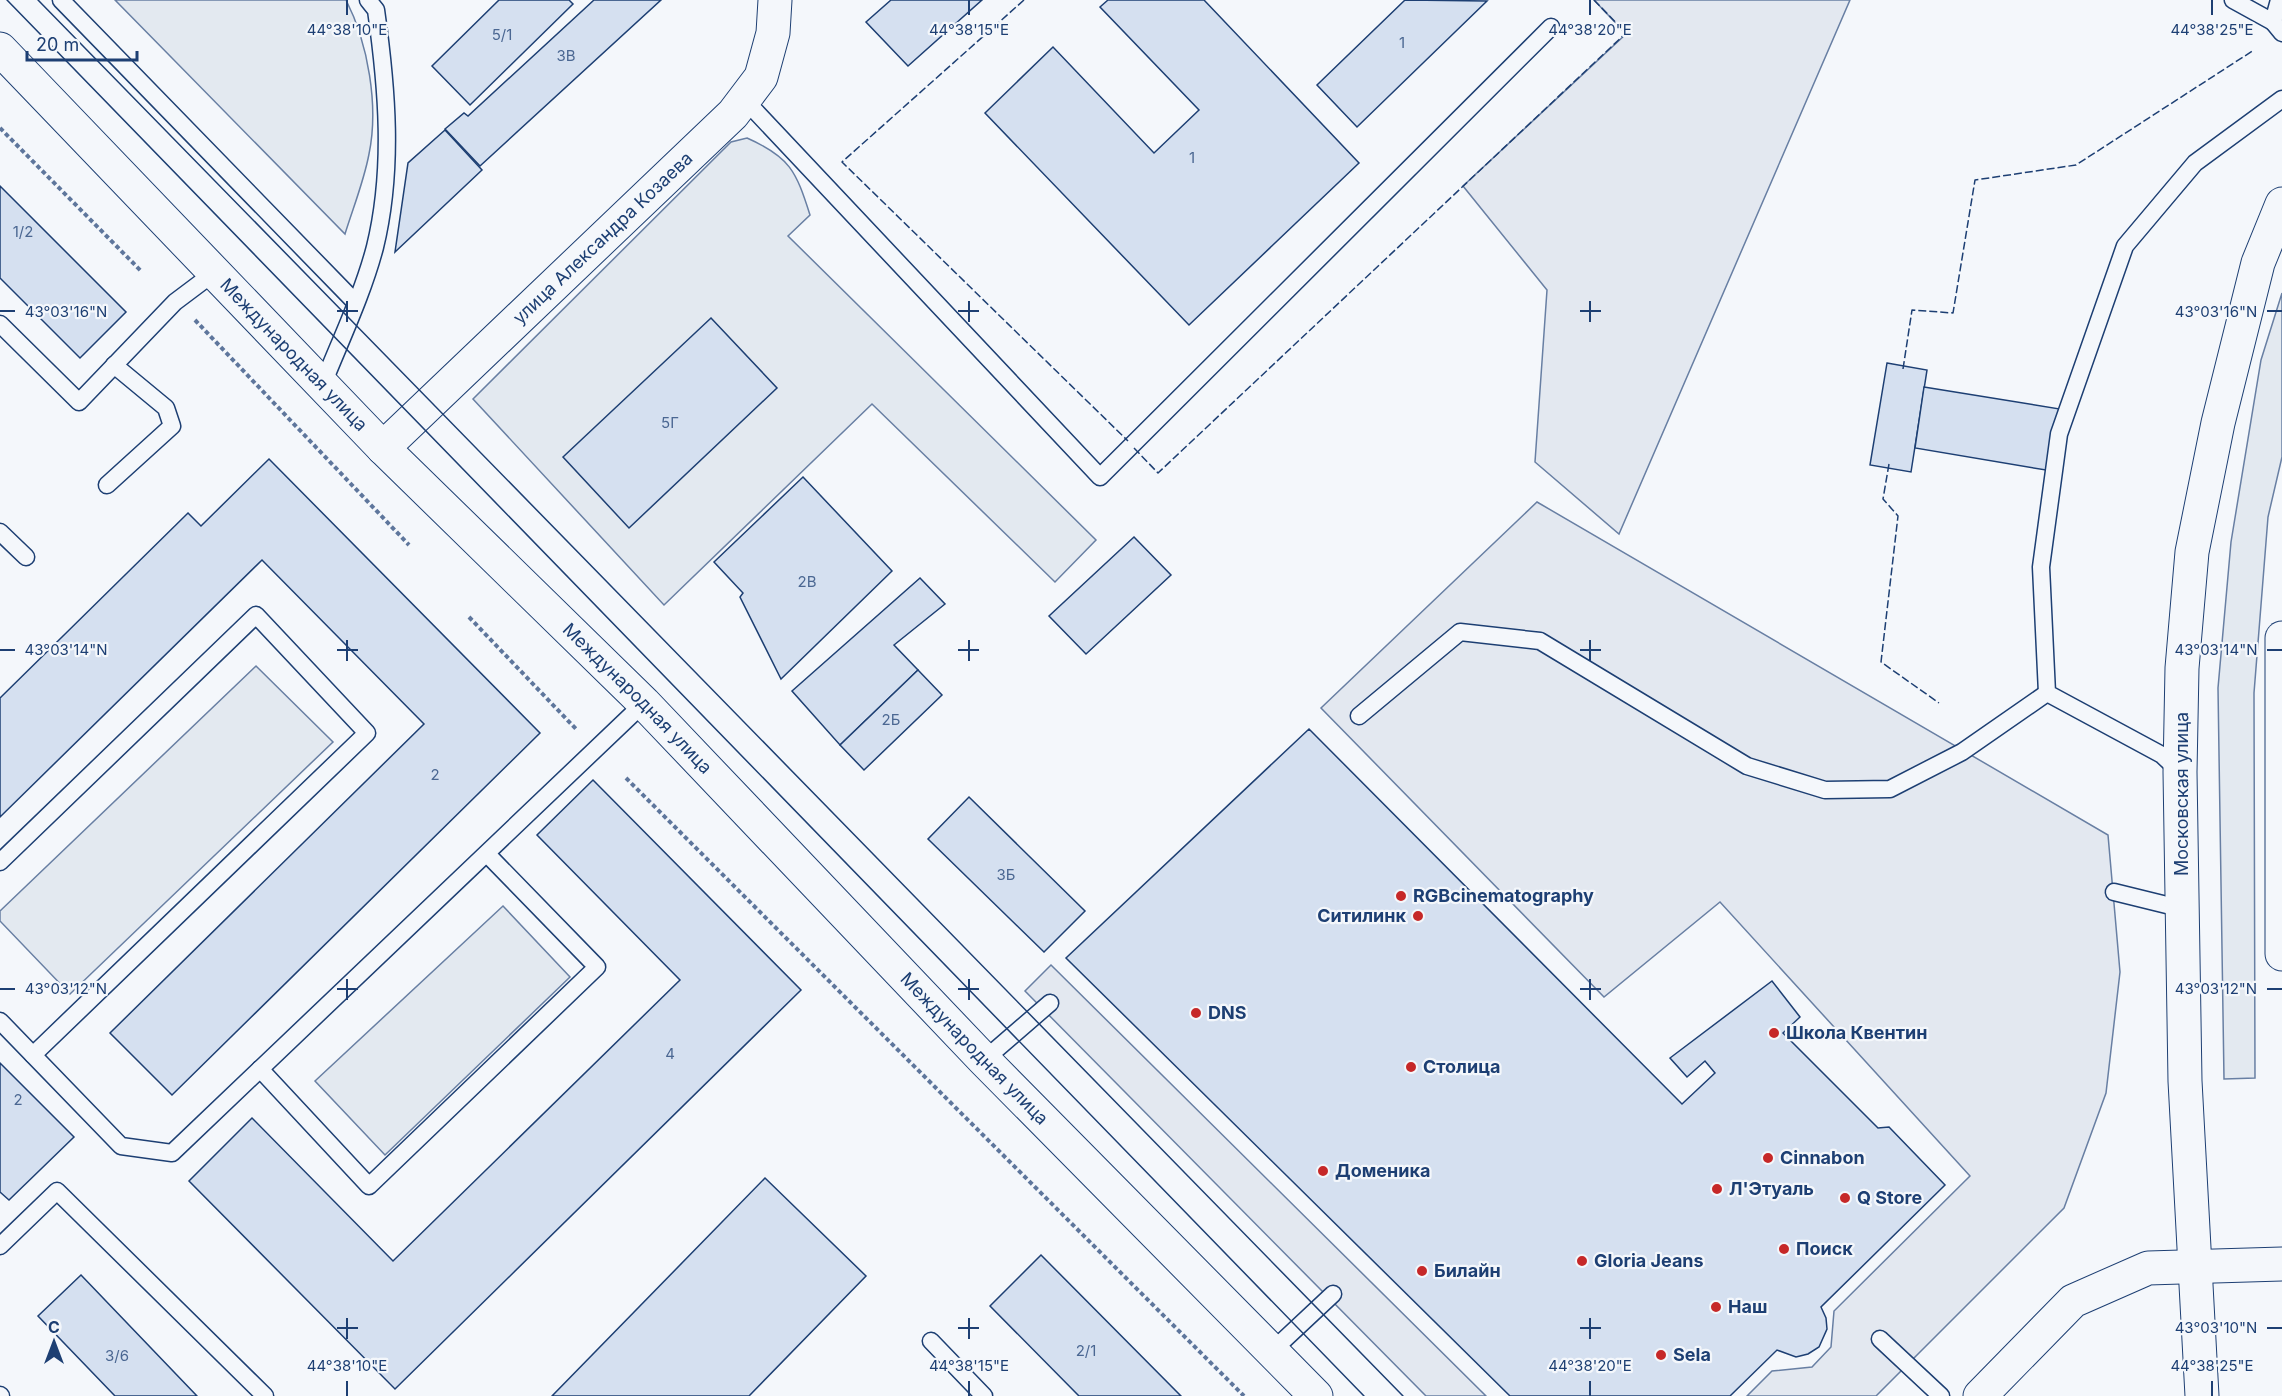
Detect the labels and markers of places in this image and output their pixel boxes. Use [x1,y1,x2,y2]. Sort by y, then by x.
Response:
place label: RGBcinematography [1413,885,1594,906]
marker: RGBcinematography [1394,889,1408,903]
place label: Ситилинк [1317,905,1407,926]
marker: Ситилинк [1411,909,1425,923]
place label: DNS [1208,1002,1247,1023]
marker: DNS [1189,1006,1203,1020]
place label: Школа Квентин [1786,1022,1928,1043]
marker: Школа Квентин [1767,1026,1781,1040]
place label: Столица [1423,1056,1500,1077]
marker: Столица [1404,1060,1418,1074]
place label: Cinnabon [1780,1147,1865,1168]
marker: Cinnabon [1761,1151,1775,1165]
place label: Доменика [1335,1160,1430,1181]
marker: Доменика [1316,1164,1330,1178]
place label: Л'Этуаль [1729,1178,1814,1199]
marker: Л'Этуаль [1710,1182,1724,1196]
place label: Q Store [1857,1187,1922,1208]
marker: Q Store [1838,1191,1852,1205]
place label: Поиск [1796,1238,1853,1259]
marker: Поиск [1777,1242,1791,1256]
place label: Gloria Jeans [1594,1250,1704,1271]
marker: Gloria Jeans [1575,1254,1589,1268]
place label: Билайн [1434,1260,1501,1281]
marker: Билайн [1415,1264,1429,1278]
place label: Наш [1728,1296,1767,1317]
marker: Наш [1709,1300,1723,1314]
place label: Sela [1673,1344,1711,1365]
marker: Sela [1654,1348,1668,1362]

